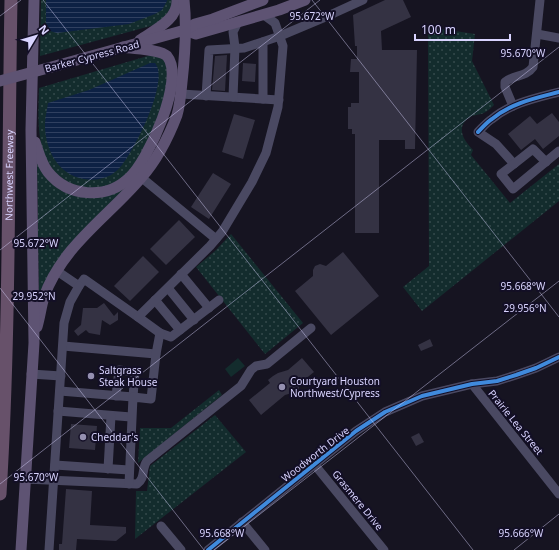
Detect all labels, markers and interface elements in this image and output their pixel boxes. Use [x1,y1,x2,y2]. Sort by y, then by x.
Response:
text: 95.672°W [290,9,335,23]
north arrow [16,16,56,56]
scale bar [415,16,510,42]
text: N [36,21,53,38]
text: 100 m [421,21,456,38]
street label: Barker Cypress Road [43,37,141,75]
text: 95.670°W [501,46,546,60]
street label: Northwest Freeway [1,129,16,221]
text: 95.672°W [14,236,59,250]
text: 95.668°W [501,279,546,293]
text: 29.952°N [12,289,56,303]
text: 29.956°N [503,301,547,315]
place label: Saltgrass Steak House [99,363,158,389]
marker: Saltgrass Steak House [86,371,96,381]
place label: Courtyard Houston Northwest/Cypress [290,374,380,400]
marker: Courtyard Houston Northwest/Cypress [277,382,287,392]
street label: Prairie Lea Street [485,386,547,458]
street label: Woodworth Drive [278,423,352,485]
place label: Cheddar's [91,430,139,444]
marker: Cheddar's [78,432,88,442]
street label: Grasmere Drive [329,467,387,533]
text: 95.670°W [14,470,59,484]
text: 95.668°W [200,526,245,540]
text: 95.666°W [499,526,544,540]

